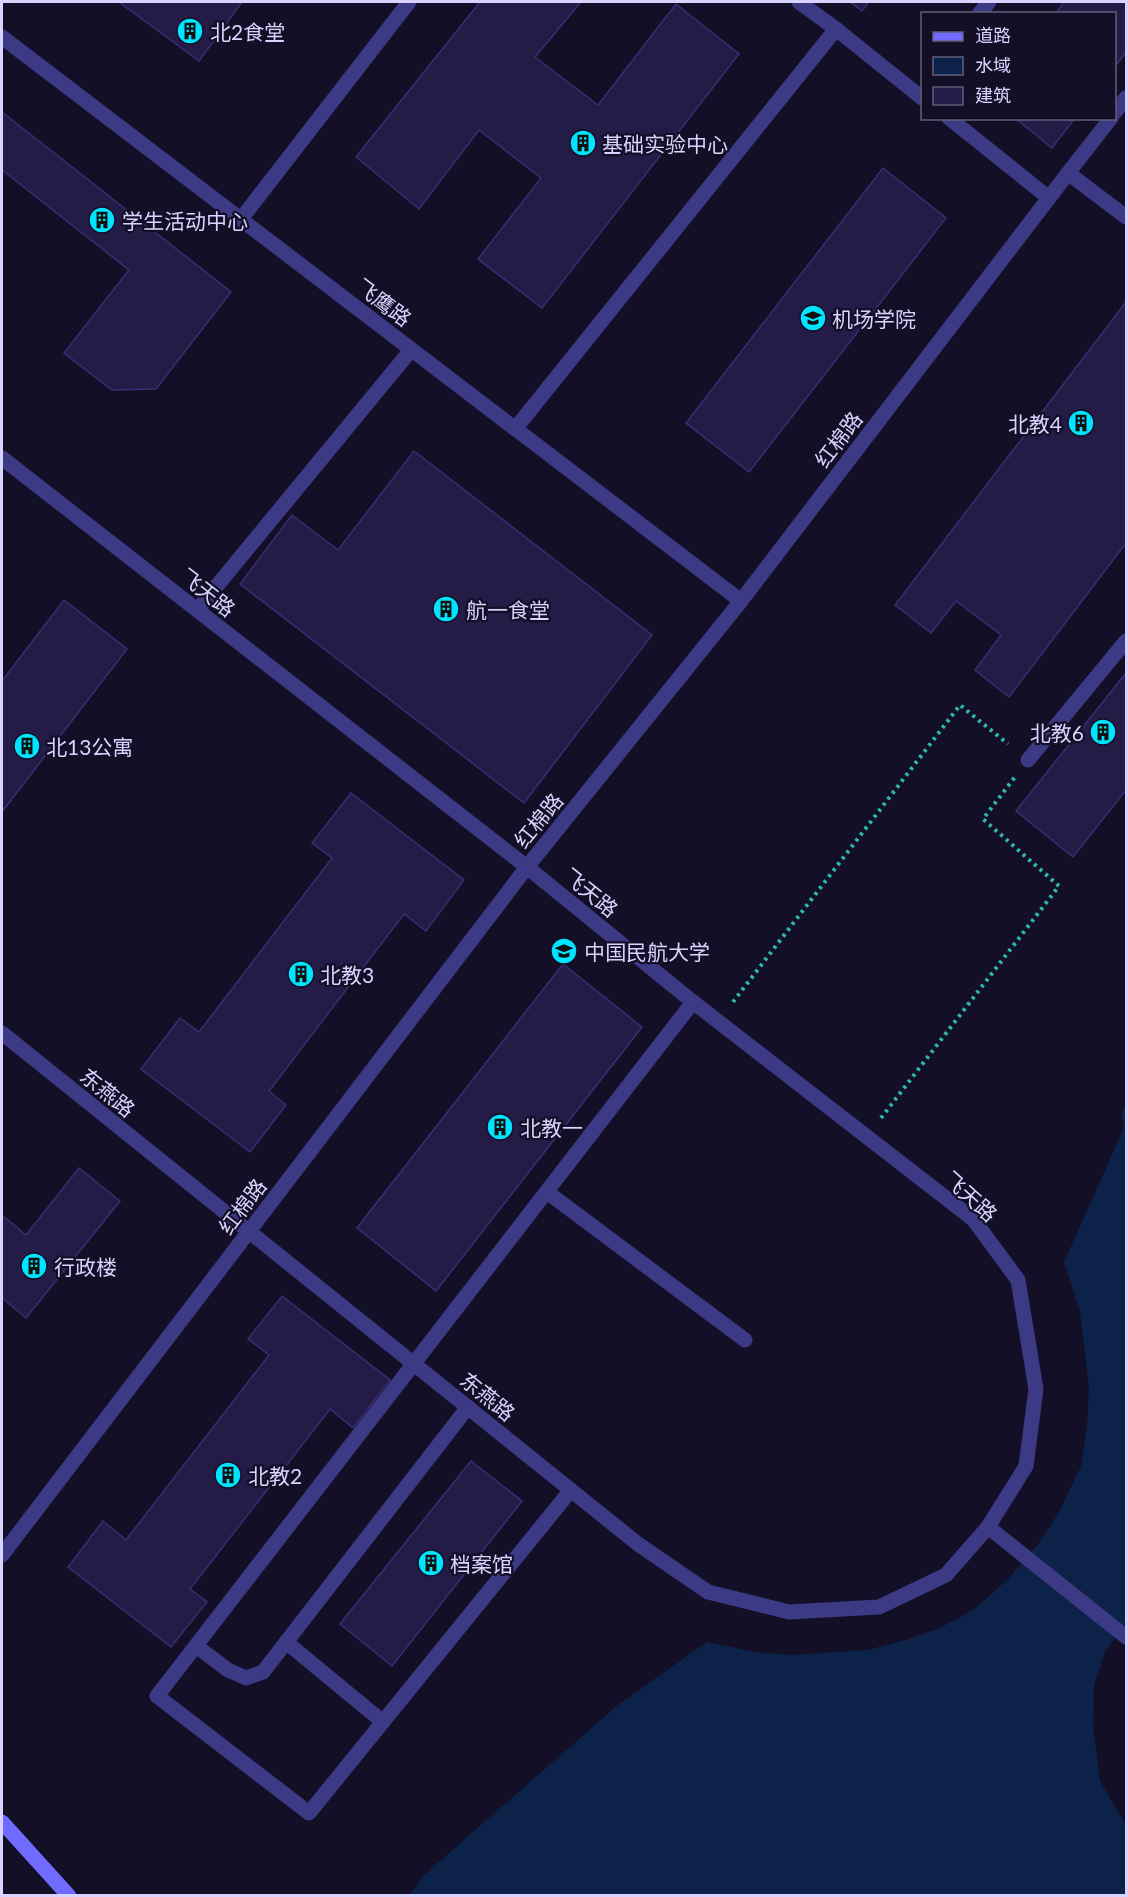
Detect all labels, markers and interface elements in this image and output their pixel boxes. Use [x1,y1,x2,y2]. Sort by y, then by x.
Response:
legend [921,12,1116,120]
building icon: 北2食堂 [175,16,205,46]
place label: 北2食堂 [210,19,285,44]
text: 道路 [975,24,1011,46]
text: 水域 [975,54,1011,76]
text: 建筑 [975,84,1011,106]
building icon: 基础实验中心 [568,128,598,158]
place label: 基础实验中心 [602,131,728,156]
building icon: 学生活动中心 [87,205,117,235]
place label: 学生活动中心 [122,208,248,233]
street label: 飞鹰路 [351,273,417,331]
school or university icon: 机场学院 [798,303,828,333]
place label: 机场学院 [832,306,916,331]
street label: 红棉路 [809,406,867,472]
building icon: 北教4 [1066,408,1096,438]
place label: 北教4 [1008,411,1062,436]
street label: 飞天路 [175,563,241,621]
building icon: 航一食堂 [431,594,461,624]
place label: 航一食堂 [466,597,550,622]
building icon: 北教6 [1088,717,1118,747]
place label: 北教6 [1030,720,1084,745]
building icon: 北13公寓 [12,731,42,761]
place label: 北13公寓 [46,734,133,759]
street label: 红棉路 [508,788,568,852]
street label: 飞天路 [559,862,623,922]
school or university icon: 中国民航大学 [549,936,579,966]
place label: 中国民航大学 [584,939,710,964]
building icon: 北教3 [286,959,316,989]
place label: 北教3 [320,962,374,987]
street label: 东燕路 [76,1062,140,1122]
building icon: 北教一 [485,1112,515,1142]
place label: 北教一 [520,1115,583,1140]
street label: 飞天路 [939,1166,1003,1226]
street label: 红棉路 [213,1173,271,1239]
building icon: 行政楼 [19,1251,49,1281]
place label: 行政楼 [54,1254,117,1279]
street label: 东燕路 [456,1366,520,1426]
building icon: 北教2 [213,1460,243,1490]
place label: 北教2 [248,1463,302,1488]
building icon: 档案馆 [416,1548,446,1578]
place label: 档案馆 [450,1551,513,1576]

